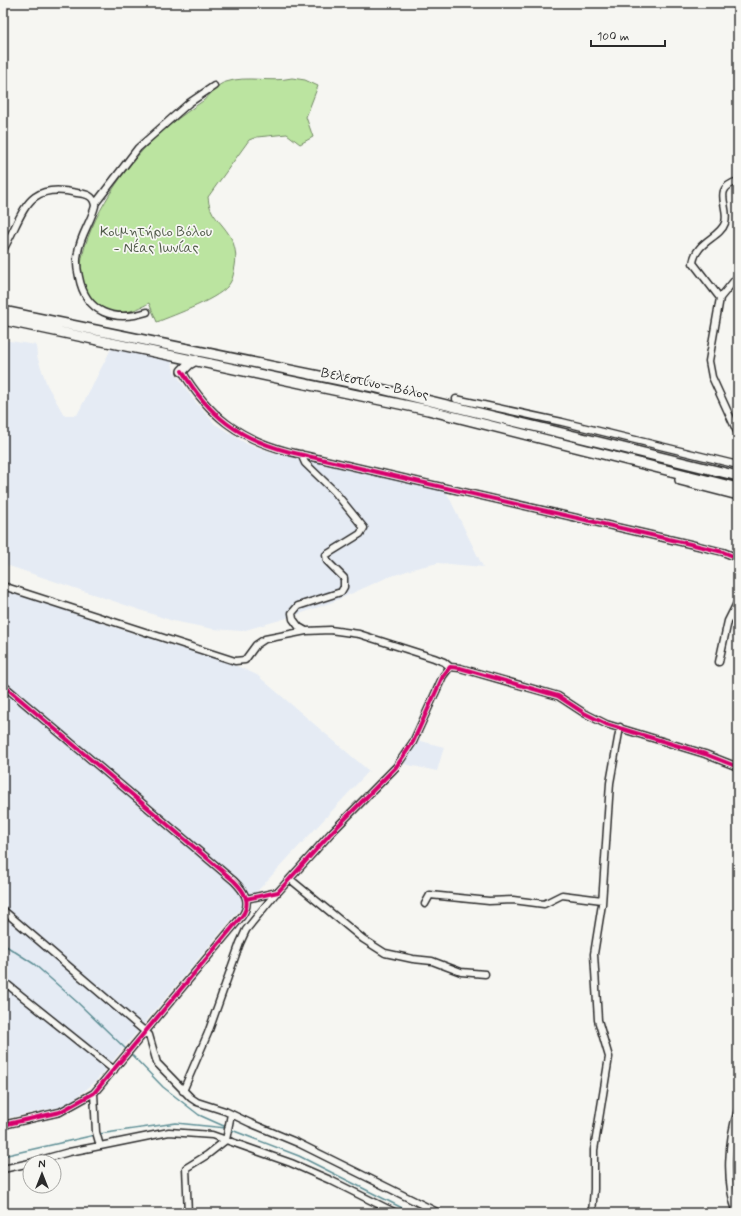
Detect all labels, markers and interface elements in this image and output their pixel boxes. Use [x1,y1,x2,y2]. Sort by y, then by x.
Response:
scale bar [591,22,665,48]
text: 100 m [597,29,629,45]
park label: Κοιμητήριο Βόλου - Νέας Ιωνίας [100,223,212,257]
street label: Βελεστίνο - Βόλος [319,364,431,404]
north arrow [22,1154,62,1194]
text: N [38,1158,46,1172]

